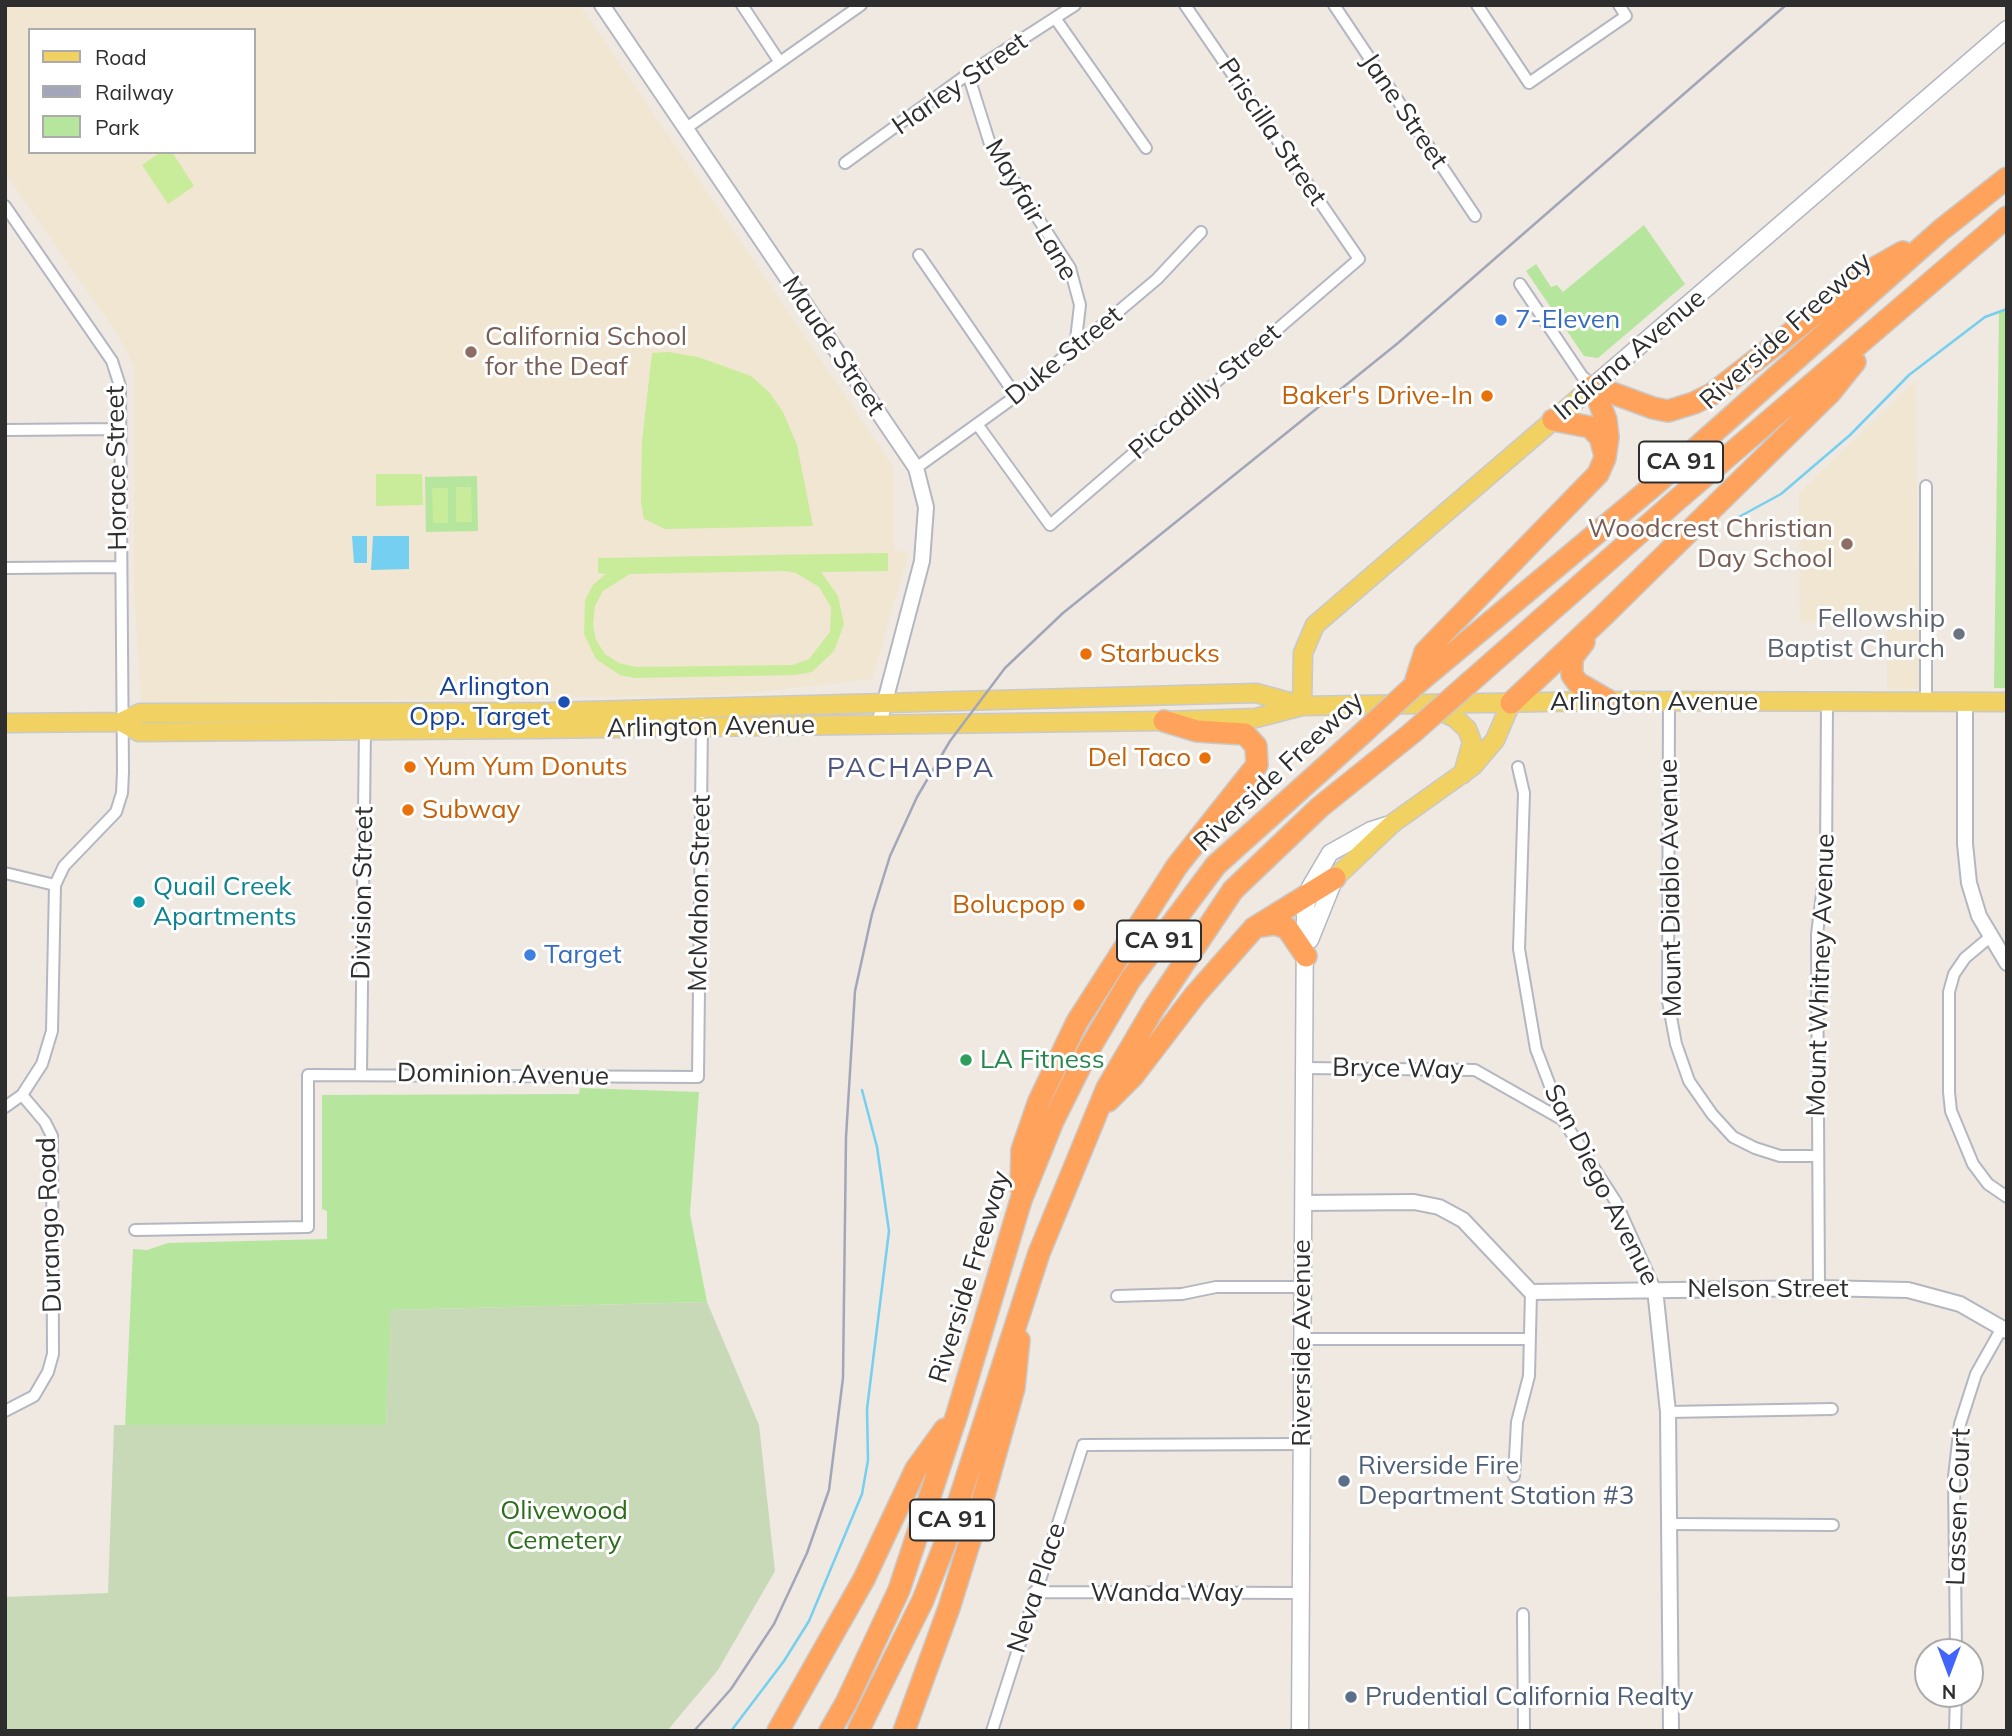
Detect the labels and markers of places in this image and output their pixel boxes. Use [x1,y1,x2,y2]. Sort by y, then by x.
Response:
place label: 7-Eleven [1515,304,1620,336]
marker: 7-Eleven [1493,312,1509,328]
place label: California School for the Deaf [485,321,687,382]
marker: California School for the Deaf [463,344,479,360]
place label: Baker's Drive-In [1281,380,1473,412]
marker: Baker's Drive-In [1479,388,1495,404]
place label: Woodcrest Christian Day School [1588,513,1833,574]
marker: Woodcrest Christian Day School [1839,536,1855,552]
place label: Fellowship Baptist Church [1767,603,1945,664]
marker: Fellowship Baptist Church [1951,626,1967,642]
place label: Starbucks [1100,638,1220,670]
marker: Starbucks [1078,646,1094,662]
place label: Arlington Opp. Target [409,671,550,732]
marker: Arlington Opp. Target [556,694,572,710]
place label: Del Taco [1088,742,1191,774]
marker: Del Taco [1197,750,1213,766]
place label: Yum Yum Donuts [424,751,628,783]
marker: Yum Yum Donuts [402,759,418,775]
place label: Subway [422,794,520,826]
marker: Subway [400,802,416,818]
place label: Quail Creek Apartments [153,871,297,932]
place label: Bolucpop [952,889,1065,921]
marker: Quail Creek Apartments [131,894,147,910]
marker: Bolucpop [1071,897,1087,913]
place label: Target [544,939,621,971]
marker: Target [522,947,538,963]
place label: LA Fitness [980,1044,1105,1076]
marker: LA Fitness [958,1052,974,1068]
place label: Riverside Fire Department Station #3 [1358,1450,1634,1512]
marker: Riverside Fire Department Station #3 [1336,1473,1352,1489]
place label: Prudential California Realty [1365,1681,1693,1713]
marker: Prudential California Realty [1343,1689,1359,1705]

